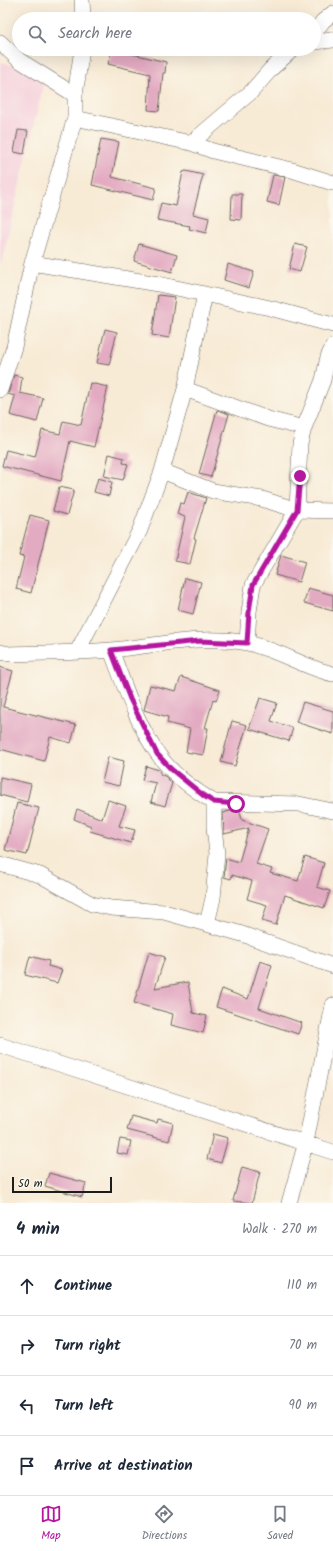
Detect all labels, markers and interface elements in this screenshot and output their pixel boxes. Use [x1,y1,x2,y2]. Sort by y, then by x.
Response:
search box [12,12,321,56]
text: Search here [58,22,132,46]
icon: search [26,23,48,45]
route end [291,467,309,485]
route start [227,795,245,813]
scale bar [12,1175,112,1194]
text: 50 m [18,1175,43,1193]
text: 4 min [16,1216,60,1243]
text: Walk · 270 m [242,1219,317,1240]
text: Continue [54,1274,112,1298]
icon: ahead [16,1275,38,1297]
text: 110 m [287,1275,317,1296]
text: Turn right [54,1334,121,1358]
icon: right [16,1335,38,1357]
text: 70 m [289,1335,317,1356]
text: Turn left [54,1394,114,1418]
icon: left [16,1395,38,1417]
text: 90 m [289,1395,317,1416]
text: Arrive at destination [54,1454,193,1478]
icon: arrive [16,1455,38,1477]
tab: Map [40,1503,62,1545]
tab: Directions [142,1503,187,1545]
tab: Saved [267,1503,293,1545]

